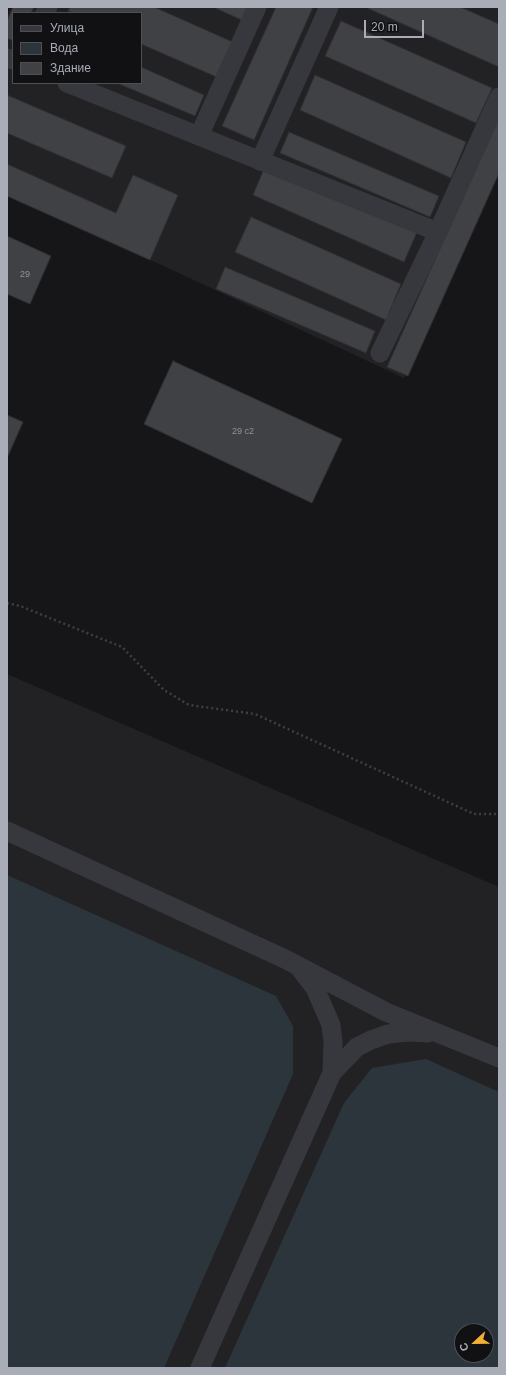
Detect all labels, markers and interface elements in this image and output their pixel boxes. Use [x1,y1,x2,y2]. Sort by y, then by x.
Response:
legend [12,12,142,84]
scale bar [366,12,426,38]
text: 20 m [371,20,398,34]
text: Улица [50,21,84,35]
text: Вода [50,41,78,55]
text: Здание [50,61,91,75]
house number: 29 [20,270,30,280]
house number: 29 с2 [232,427,254,437]
north arrow [454,1323,494,1363]
text: С [457,1341,471,1353]

